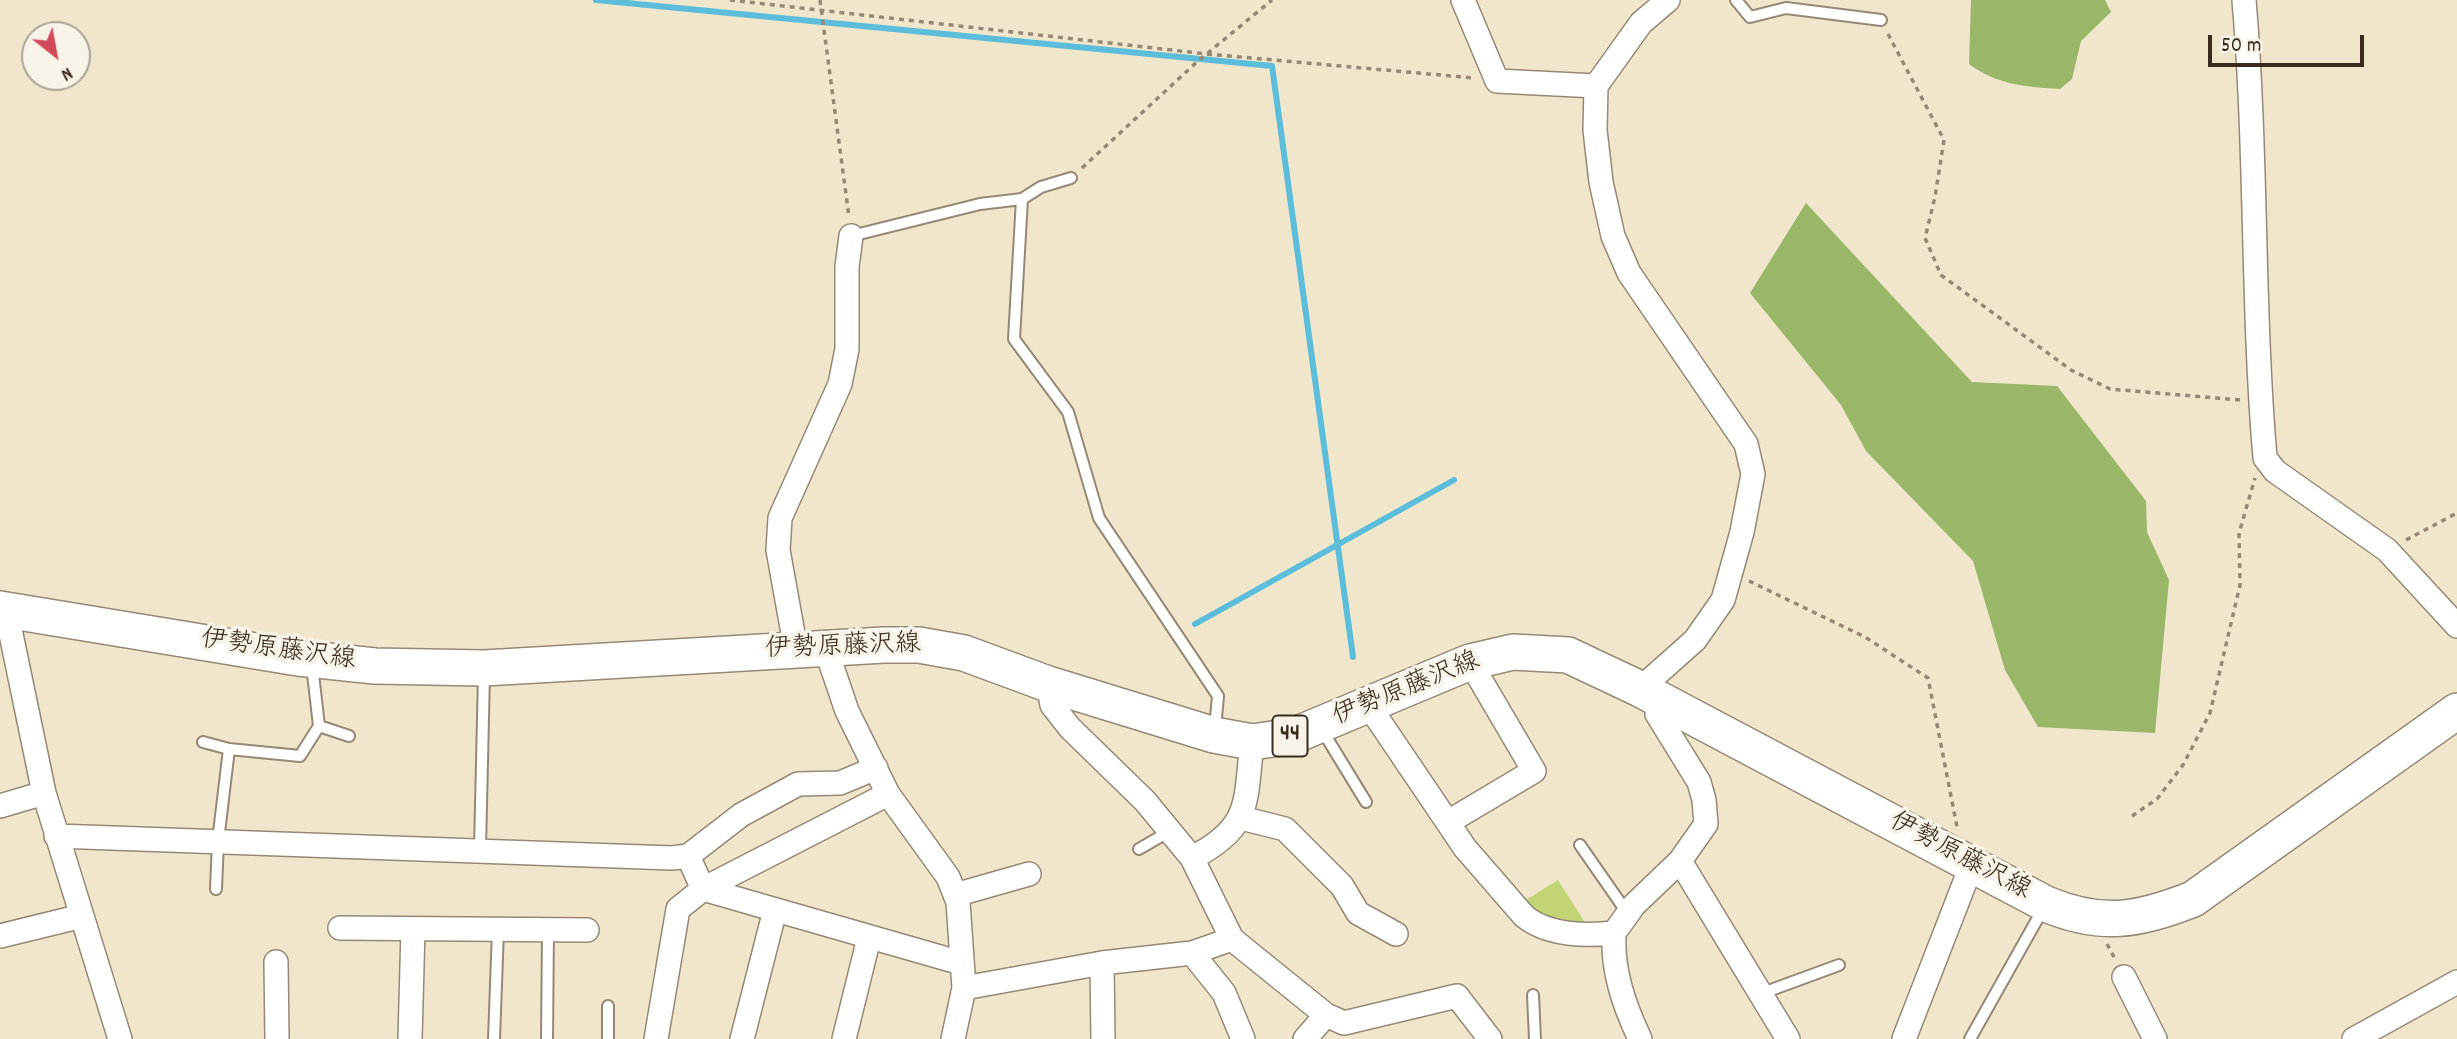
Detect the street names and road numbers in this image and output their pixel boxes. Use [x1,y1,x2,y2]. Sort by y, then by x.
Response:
street label: 伊勢原藤沢線 [199,626,357,678]
street label: 伊勢原藤沢線 [765,631,921,667]
street label: 伊勢原藤沢線 [1329,647,1485,735]
road number: 44 [1272,716,1308,756]
street label: 伊勢原藤沢線 [1883,808,2035,908]

